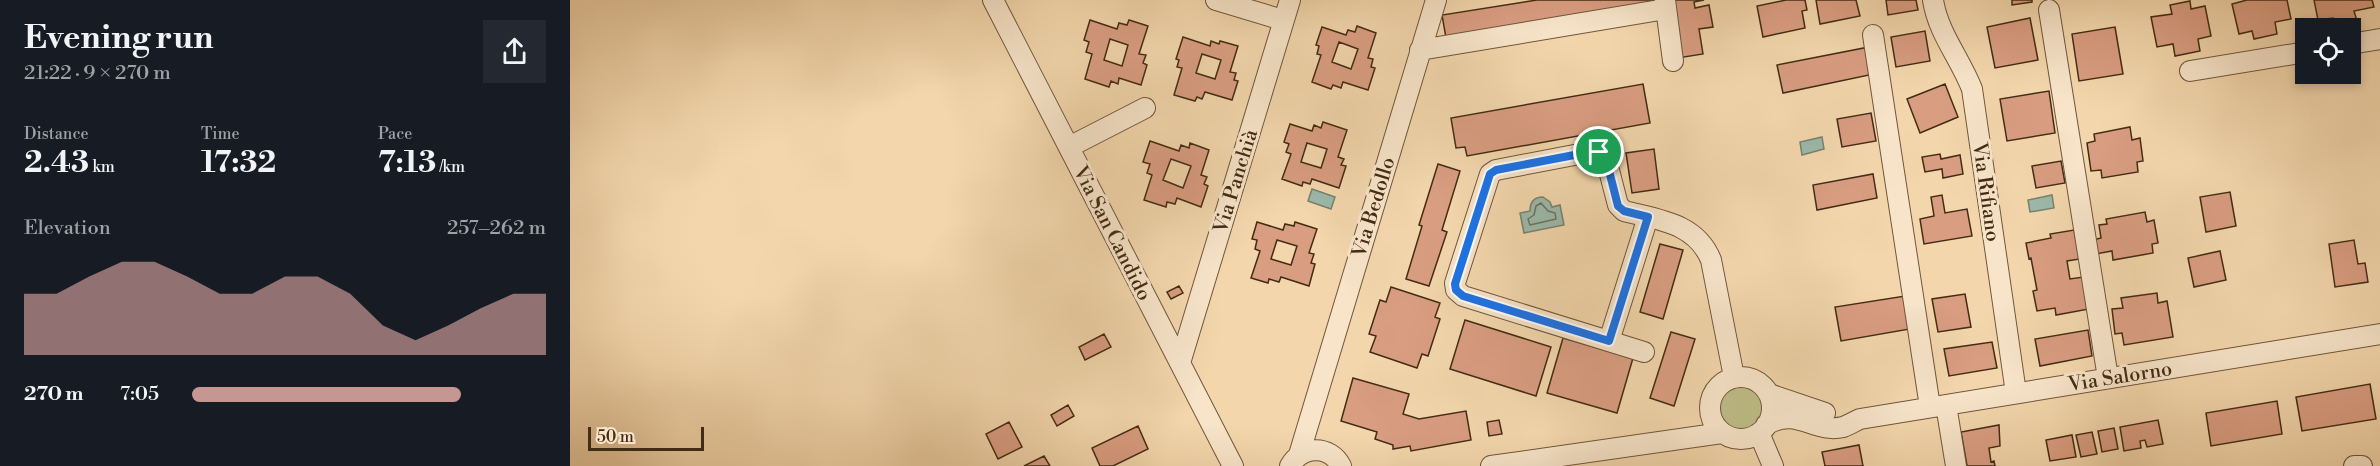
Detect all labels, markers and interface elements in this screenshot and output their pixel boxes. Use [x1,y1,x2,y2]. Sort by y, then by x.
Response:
text: Evening run [24,18,213,59]
map controls [2295,18,2361,84]
button: locate [2295,18,2361,84]
button: share [483,20,546,83]
text: 21:22 · 9 × 270 m [24,61,171,86]
text: Distance [24,124,89,144]
text: Time [201,124,240,144]
text: Pace [378,124,412,144]
street label: Via Panchià [1209,126,1264,237]
pin [1573,126,1624,177]
icon: arrive [1582,135,1615,168]
street label: Via Rifiano [1966,140,2005,243]
text: 2.43 [24,144,89,182]
text: 17:32 [201,144,276,182]
text: 7:13 [378,144,436,182]
street label: Via Bedollo [1347,154,1402,262]
text: km [89,157,115,177]
text: /km [436,157,465,177]
street label: Via San Candido [1066,161,1156,305]
text: Elevation [24,216,111,241]
text: 257–262 m [447,216,546,241]
street label: Via Salorno [2065,357,2174,398]
text: 270 m [24,382,83,407]
text: 7:05 [120,382,159,407]
scale bar [588,424,704,452]
text: 50 m [597,427,634,447]

